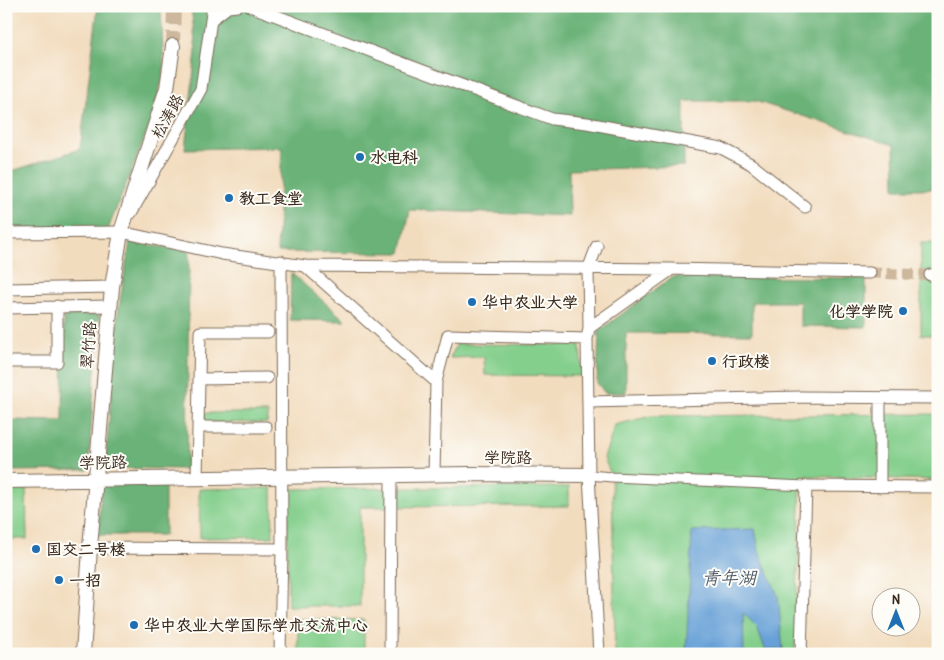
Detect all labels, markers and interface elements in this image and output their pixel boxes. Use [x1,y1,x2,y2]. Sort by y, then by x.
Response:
street label: 松涛路 [146,90,188,142]
place label: 水电科 [370,146,418,168]
marker: 水电科 [354,151,366,163]
place label: 教工食堂 [239,187,303,209]
marker: 教工食堂 [223,192,235,204]
place label: 华中农业大学 [482,291,578,313]
marker: 华中农业大学 [466,296,478,308]
place label: 化学学院 [829,300,893,322]
marker: 化学学院 [897,305,909,317]
street label: 翠竹路 [75,320,101,370]
place label: 行政楼 [722,350,770,372]
marker: 行政楼 [706,355,718,367]
street label: 学院路 [484,446,532,468]
street label: 学院路 [79,451,127,473]
place label: 国交二号楼 [46,538,126,560]
marker: 国交二号楼 [30,543,42,555]
water label: 青年湖 [702,565,758,590]
place label: 一招 [69,569,101,591]
marker: 一招 [53,574,65,586]
north arrow [872,588,922,638]
text: N [892,589,900,608]
place label: 华中农业大学国际学术交流中心 [144,614,368,636]
marker: 华中农业大学国际学术交流中心 [128,619,140,631]

